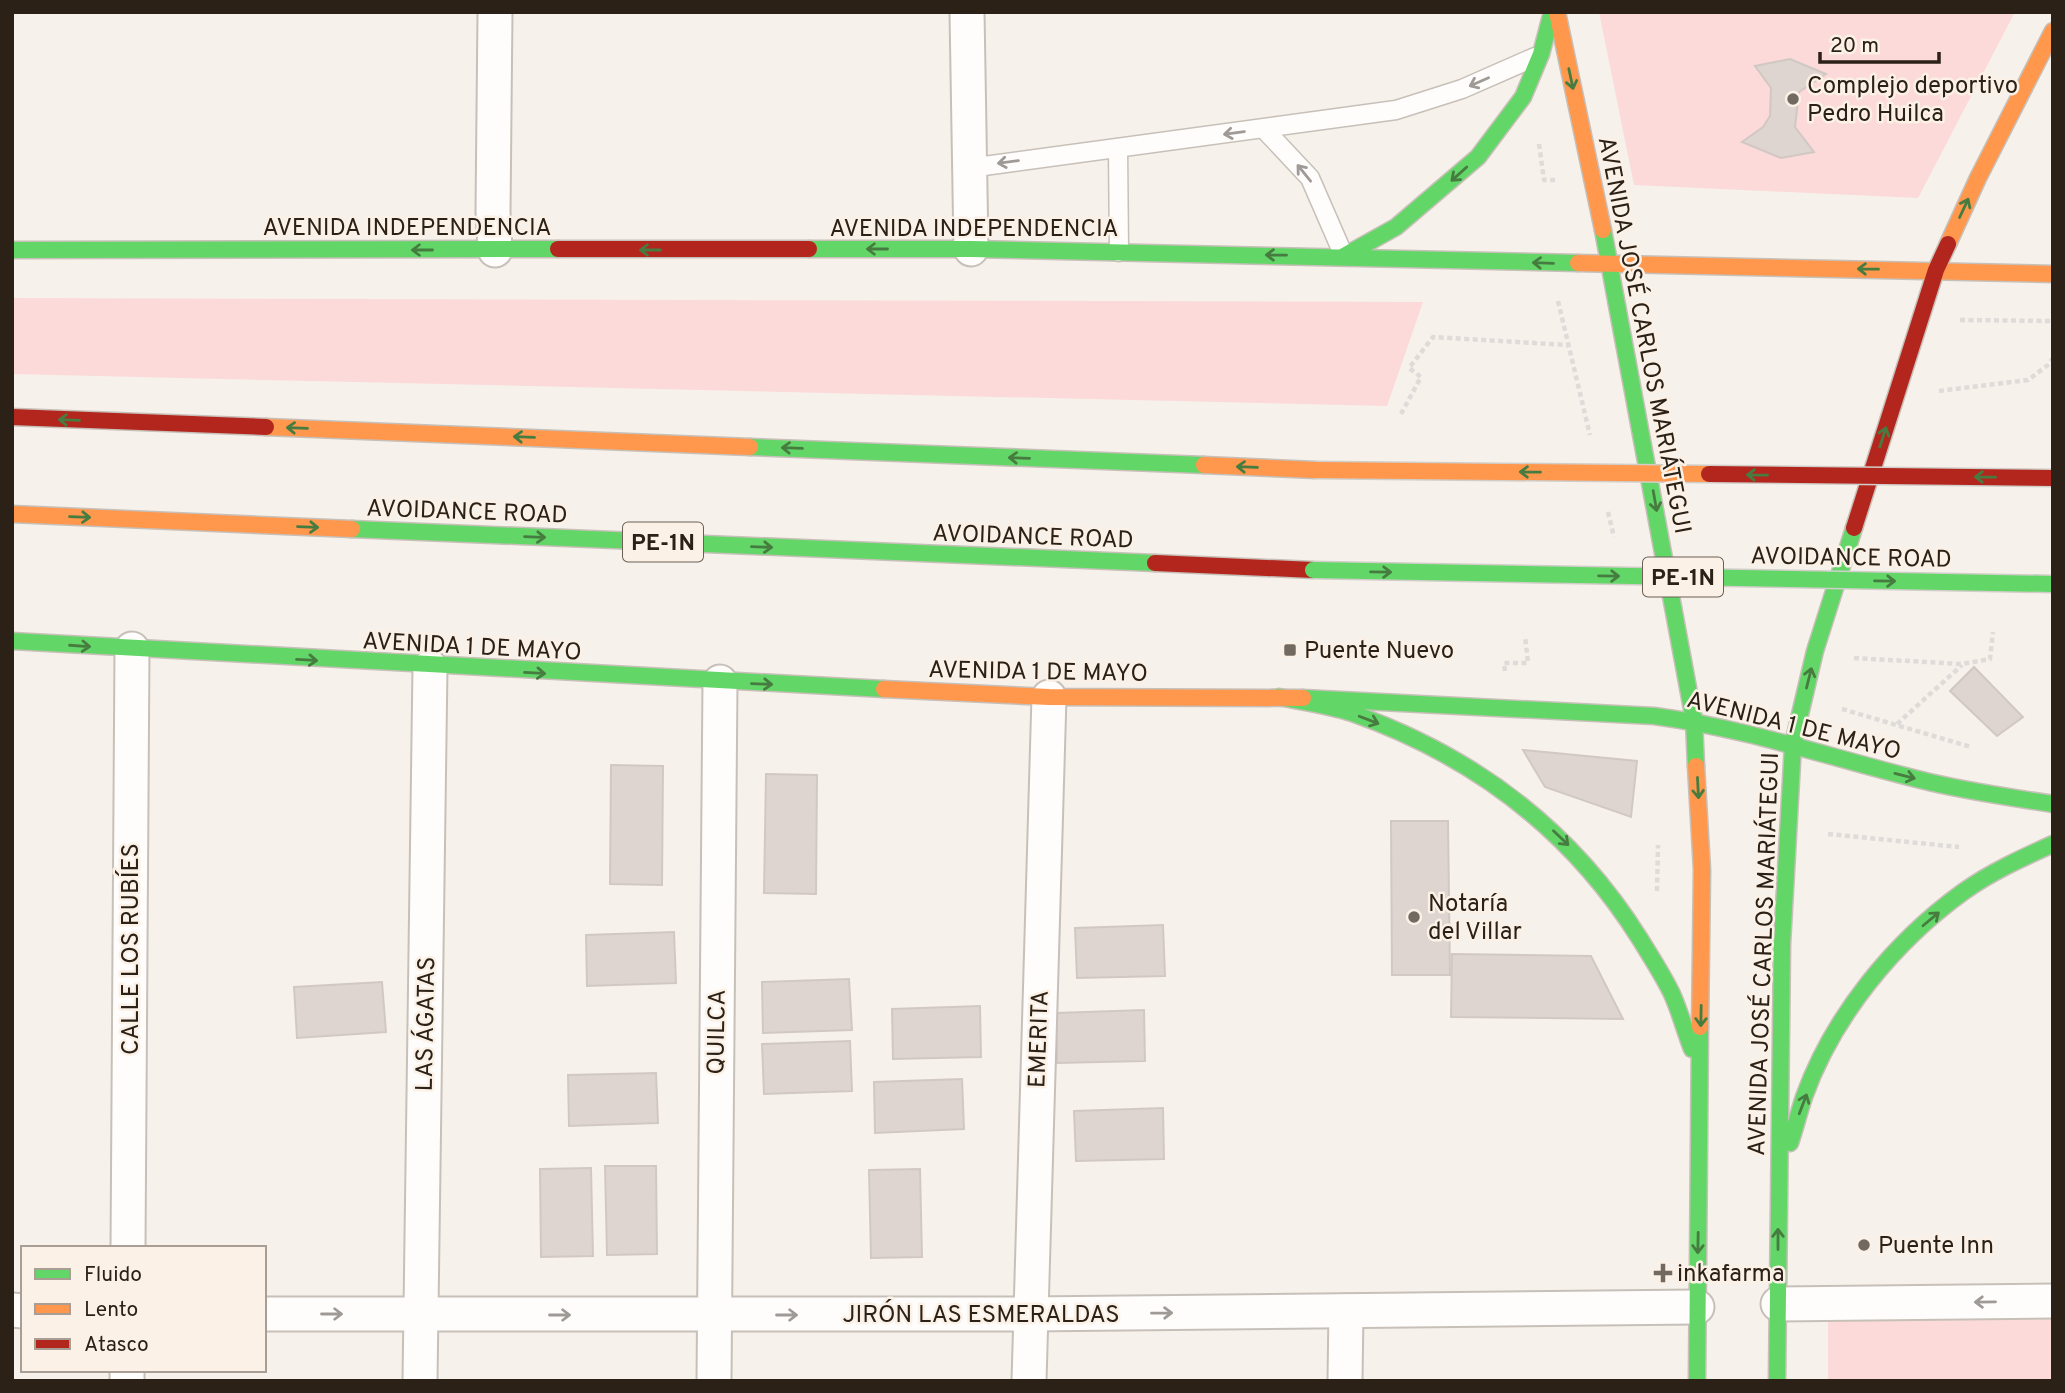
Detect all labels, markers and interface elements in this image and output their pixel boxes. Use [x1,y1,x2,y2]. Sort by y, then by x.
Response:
scale bar [1820,21,1939,65]
text: 20 m [1830,33,1879,60]
one-way arrow [1565,67,1579,90]
place label: Complejo deportivo Pedro Huilca [1807,72,2018,130]
one-way arrow [1469,76,1490,89]
marker: Complejo deportivo Pedro Huilca [1785,91,1801,107]
one-way arrow [1223,126,1245,139]
street label: AVENIDA JOSÉ CARLOS MARIÁTEGUI [1590,134,1698,537]
one-way arrow [997,156,1020,169]
one-way arrow [1296,165,1312,183]
one-way arrow [1450,166,1468,182]
one-way arrow [1958,198,1972,219]
street label: AVENIDA INDEPENDENCIA [262,214,552,244]
street label: AVENIDA INDEPENDENCIA [829,215,1119,245]
one-way arrow [866,242,889,256]
one-way arrow [411,243,434,257]
one-way arrow [638,243,661,257]
one-way arrow [1265,248,1288,262]
one-way arrow [1532,257,1555,270]
one-way arrow [1856,262,1879,276]
one-way arrow [58,413,81,426]
one-way arrow [285,422,308,435]
one-way arrow [1877,426,1890,448]
one-way arrow [513,431,536,444]
one-way arrow [781,442,804,455]
one-way arrow [1008,451,1031,464]
one-way arrow [1235,461,1258,474]
one-way arrow [1518,465,1541,479]
one-way arrow [1746,468,1769,481]
one-way arrow [1973,470,1996,484]
one-way arrow [1648,489,1662,512]
street label: AVOIDANCE ROAD [366,494,568,532]
one-way arrow [69,511,92,524]
street label: AVOIDANCE ROAD [932,519,1134,557]
one-way arrow [296,521,318,534]
road number: PE-1N [623,522,703,562]
one-way arrow [523,530,546,543]
one-way arrow [751,540,774,553]
street label: AVOIDANCE ROAD [1750,542,1952,576]
road number: PE-1N [1643,558,1723,596]
one-way arrow [1369,565,1392,578]
one-way arrow [1597,569,1620,583]
one-way arrow [1873,574,1896,588]
street label: AVENIDA 1 DE MAYO [361,627,582,669]
place label: Puente Nuevo [1304,637,1454,667]
one-way arrow [69,640,91,653]
marker: Puente Nuevo [1282,642,1298,658]
one-way arrow [296,654,318,667]
street label: AVENIDA 1 DE MAYO [928,656,1148,690]
one-way arrow [523,666,546,679]
one-way arrow [1803,667,1816,690]
one-way arrow [750,678,773,691]
street label: AVENIDA 1 DE MAYO [1683,686,1904,768]
one-way arrow [1357,714,1379,727]
street label: AVENIDA JOSÉ CARLOS MARIÁTEGUI [1741,752,1787,1156]
one-way arrow [1894,770,1916,783]
one-way arrow [1691,776,1704,799]
one-way arrow [1552,829,1569,846]
street label: CALLE LOS RUBÍES [115,843,147,1055]
place label: Notaría del Villar [1428,890,1522,948]
marker: Notaría del Villar [1406,909,1422,925]
one-way arrow [1921,911,1939,927]
street label: LAS ÁGATAS [409,956,443,1092]
street label: QUILCA [702,989,734,1075]
street label: EMERITA [1023,990,1057,1088]
one-way arrow [1694,1004,1708,1027]
one-way arrow [1797,1094,1810,1115]
one-way arrow [1771,1228,1785,1251]
one-way arrow [1691,1231,1705,1254]
place label: Puente Inn [1878,1232,1994,1262]
marker: Puente Inn [1856,1237,1872,1253]
legend [21,1246,266,1372]
place label: inkafarma [1677,1260,1785,1290]
text: Fluido [84,1262,142,1289]
marker: inkafarma [1655,1265,1671,1281]
one-way arrow [1973,1295,1996,1309]
text: Lento [84,1297,138,1324]
street label: JIRÓN LAS ESMERALDAS [842,1299,1120,1331]
one-way arrow [1150,1306,1173,1320]
one-way arrow [321,1307,344,1321]
one-way arrow [548,1308,571,1322]
one-way arrow [776,1308,799,1322]
text: Atasco [84,1332,149,1359]

